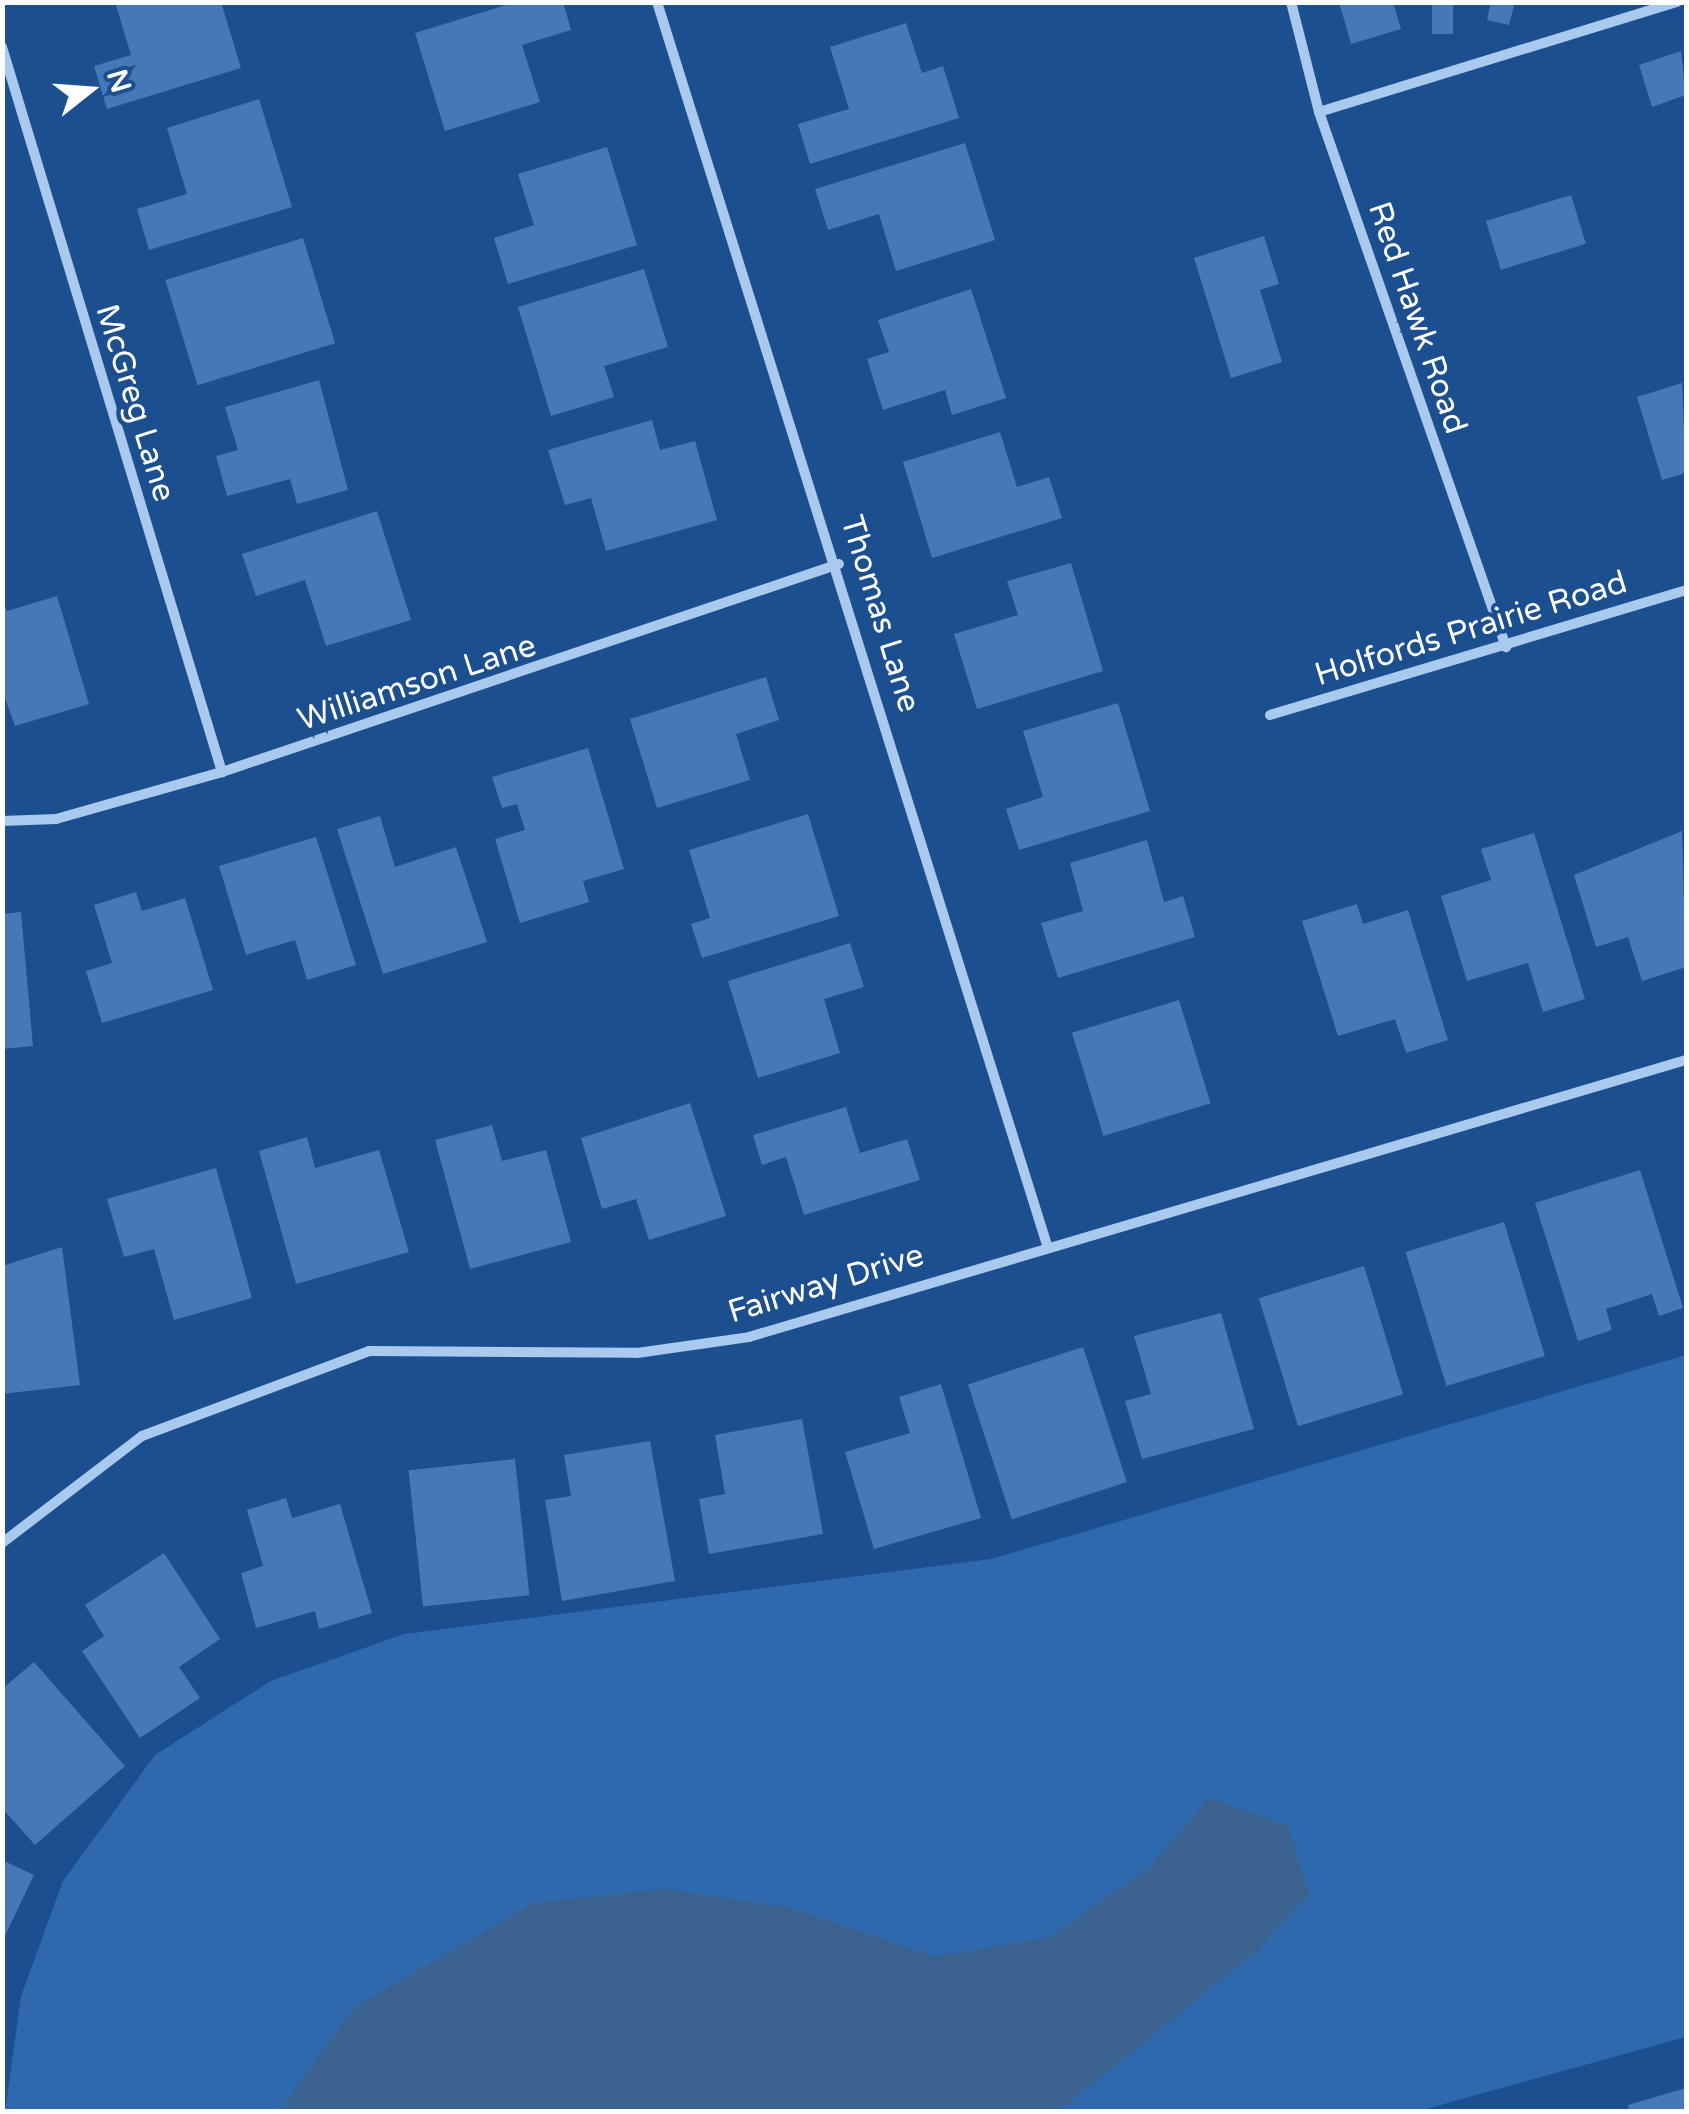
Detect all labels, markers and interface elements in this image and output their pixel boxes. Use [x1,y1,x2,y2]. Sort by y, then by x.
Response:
north arrow [40,40,140,140]
text: N [99,66,138,97]
street label: Red Hawk Road [1359,197,1475,439]
street label: McGreg Lane [87,300,183,506]
street label: Thomas Lane [832,511,928,717]
street label: Holfords Prairie Road [1310,563,1632,695]
street label: Williamson Lane [293,626,541,740]
street label: Fairway Drive [724,1236,928,1332]

